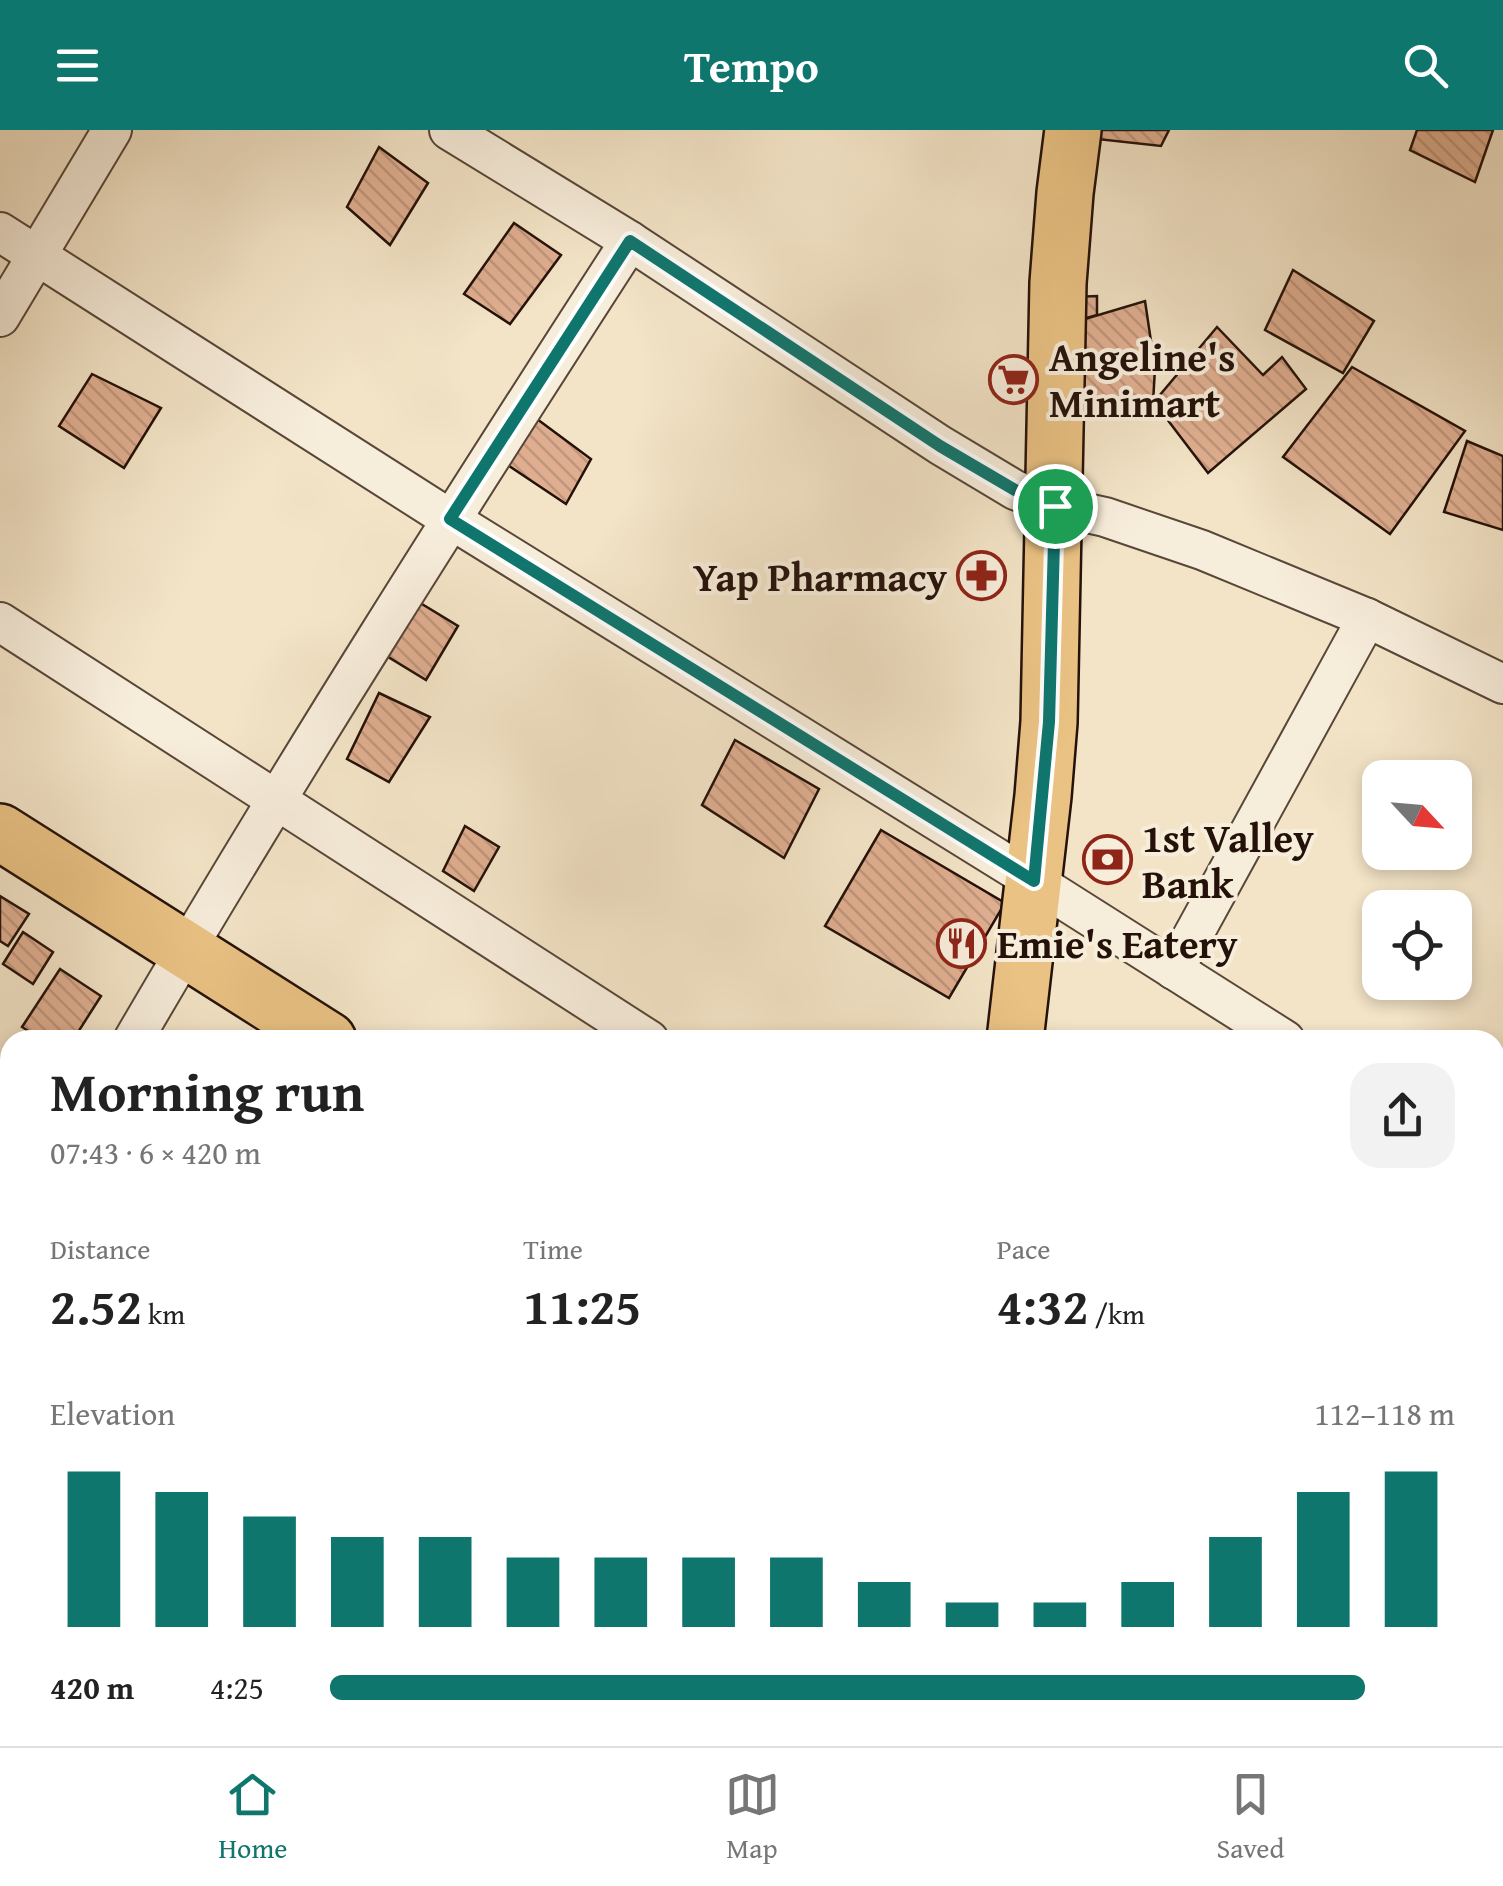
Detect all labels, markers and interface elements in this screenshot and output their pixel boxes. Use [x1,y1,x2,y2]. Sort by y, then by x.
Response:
text: Tempo [684,33,819,98]
icon: menu [50,38,105,93]
icon: search [1398,38,1453,93]
place label: Angeline's Minimart [1049,327,1235,432]
supermarket icon: Angeline's Minimart [988,353,1040,405]
pin [1013,464,1098,549]
icon: arrive [1028,479,1083,534]
place label: Yap Pharmacy [693,547,947,606]
pharmacy icon: Yap Pharmacy [956,550,1008,602]
north arrow [1362,760,1472,870]
map controls [1362,760,1472,1000]
place label: 1st Valley Bank [1142,808,1314,913]
bank icon: 1st Valley Bank [1081,834,1133,886]
button: locate [1362,890,1472,1000]
place label: Emie's Eatery [997,914,1238,973]
restaurant icon: Emie's Eatery [936,917,988,969]
text: Morning run [50,1051,364,1131]
button: share [1350,1063,1455,1168]
text: 07:43 · 6 × 420 m [50,1129,261,1176]
text: Distance [50,1228,150,1269]
text: Time [523,1228,583,1269]
text: Pace [997,1228,1051,1269]
text: 2.52 [50,1269,142,1342]
text: 11:25 [523,1269,641,1342]
text: 4:32 [997,1269,1089,1342]
text: km [142,1293,185,1334]
text: /km [1089,1293,1145,1334]
text: Elevation [50,1390,175,1437]
text: 112–118 m [1314,1390,1455,1437]
text: 420 m [50,1664,134,1711]
text: 4:25 [210,1664,264,1711]
tab: Home [219,1767,287,1868]
tab: Map [725,1767,780,1868]
tab: Saved [1217,1767,1284,1868]

